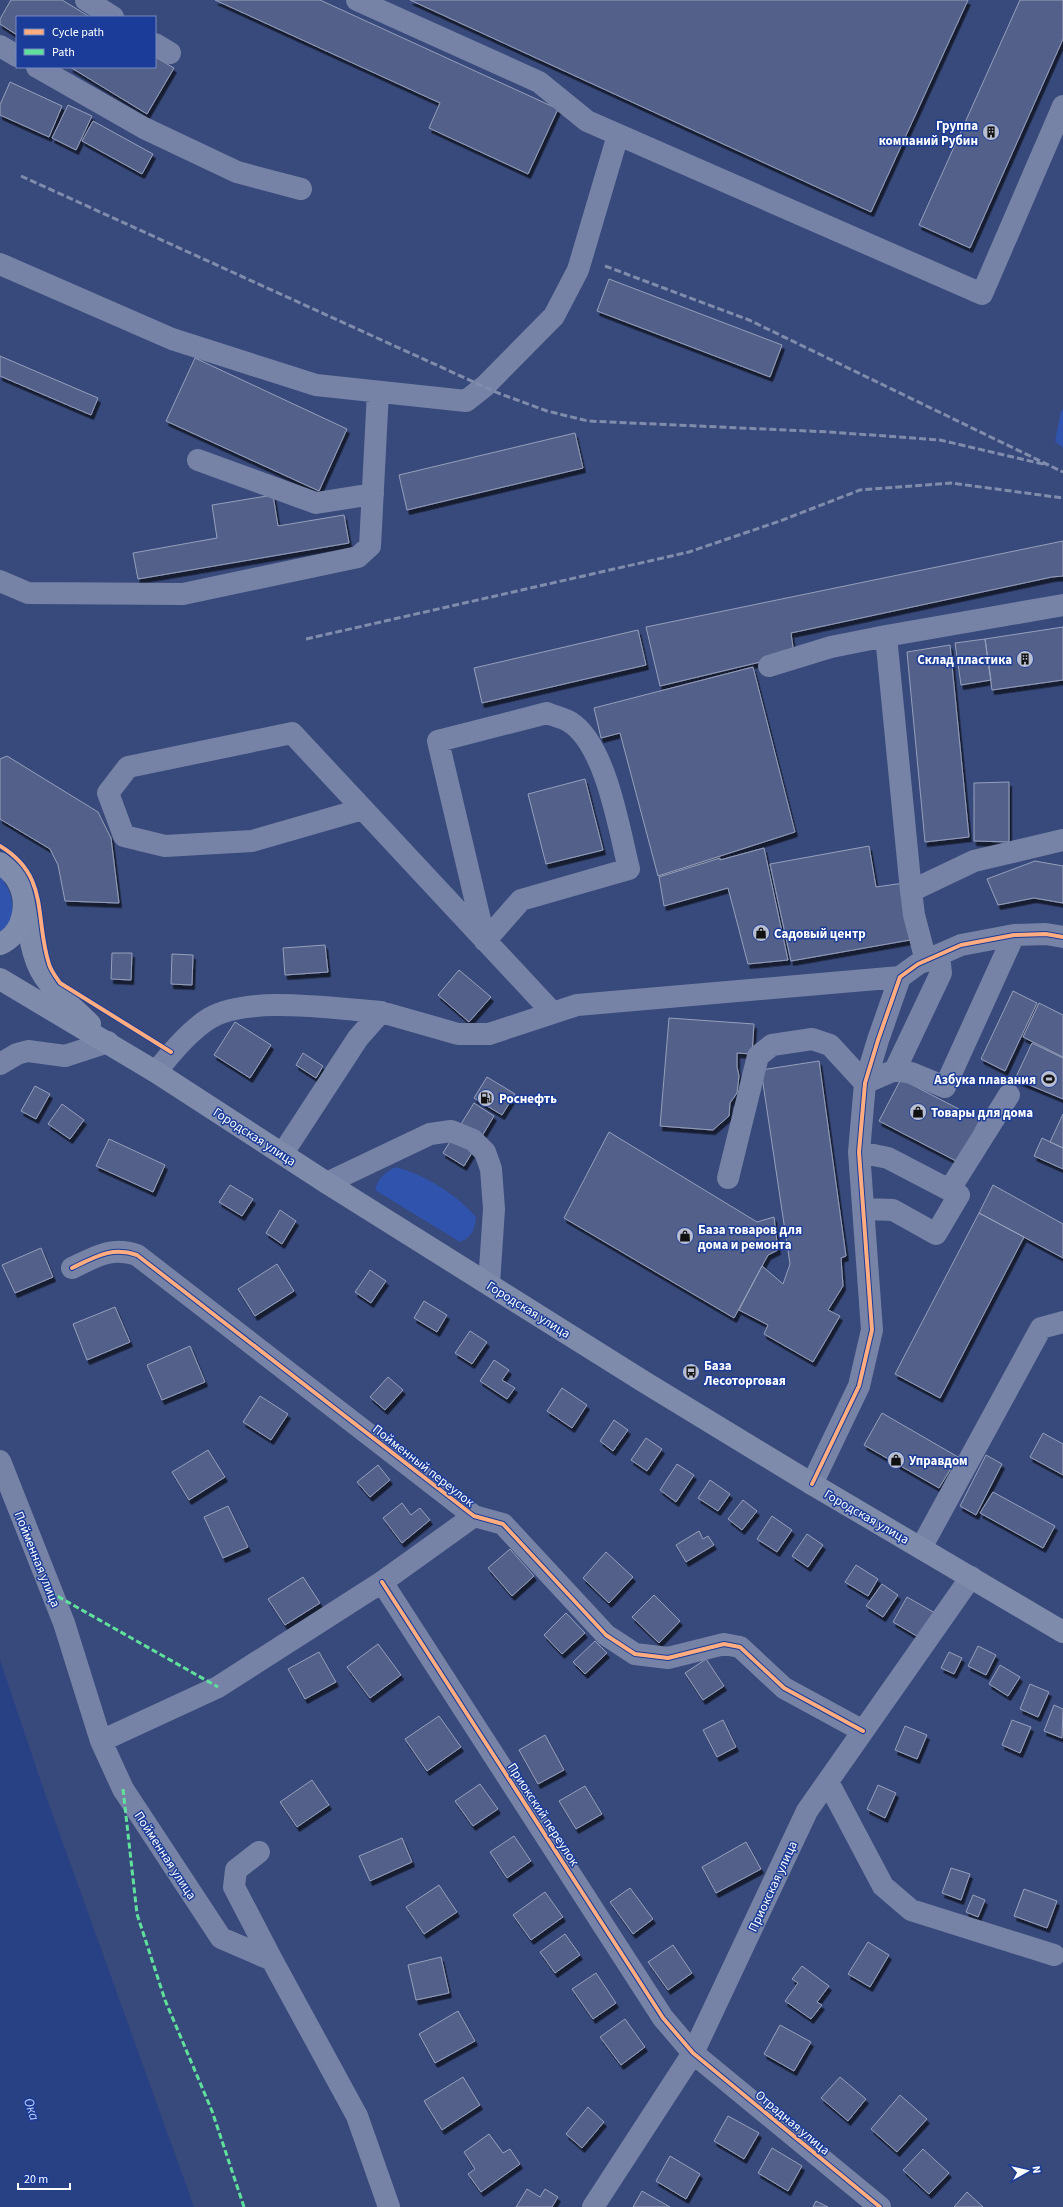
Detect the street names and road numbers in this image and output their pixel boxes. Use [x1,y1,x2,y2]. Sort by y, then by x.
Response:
street label: Городская улица [210,1103,299,1170]
street label: Городская улица [483,1277,574,1343]
street label: Пойменный переулок [369,1420,478,1512]
street label: Городская улица [821,1485,912,1549]
street label: Пойменная улица [10,1509,65,1610]
street label: Приокский переулок [503,1759,584,1870]
street label: Пойменная улица [130,1808,200,1903]
street label: Приокская улица [744,1838,802,1935]
street label: Отрадная улица [751,2086,834,2159]

